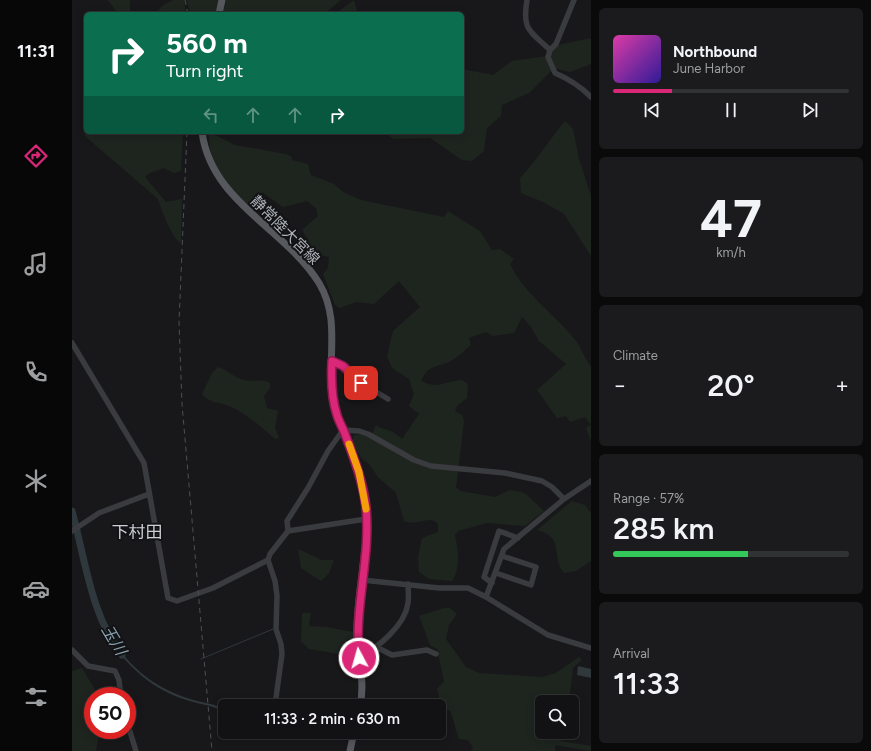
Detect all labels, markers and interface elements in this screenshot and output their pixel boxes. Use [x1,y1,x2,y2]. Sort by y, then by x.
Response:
text: 560 m [166,26,248,60]
icon: right [100,28,152,80]
text: 11:31 [17,40,55,62]
text: Northbound [673,43,757,61]
text: Turn right [166,60,243,82]
text: June Harbor [673,61,745,76]
icon: previous [641,99,663,121]
icon: pause [720,99,742,121]
icon: next [799,99,821,121]
icon: left [200,104,222,126]
icon: ahead [242,104,264,126]
icon: ahead [284,104,306,126]
icon: right [326,104,348,126]
icon: directions [22,142,50,170]
text: 47 [700,188,762,250]
street label: 静常陸大宮線 [247,192,323,268]
text: km/h [716,245,746,260]
icon: music [22,250,50,278]
text: Climate [613,348,658,363]
icon: phone [22,358,50,386]
pin [344,366,378,400]
text: 20° [707,367,755,404]
icon: arrive [350,372,372,394]
text: − [613,372,627,399]
text: + [835,372,849,399]
icon: climate [22,467,50,495]
text: Range · 57% [613,491,684,506]
text: 285 km [613,510,715,547]
district label: 下村田 [112,522,163,542]
icon: car [22,575,50,603]
water label: 玉川 [98,621,131,660]
position arrow [338,637,380,679]
text: Arrival [613,646,650,661]
text: 11:33 [613,665,680,702]
icon: filters [22,683,50,711]
speed limit sign: 50 [84,687,136,739]
map controls [535,695,579,739]
button: search [535,695,579,739]
text: 11:33 · 2 min · 630 m [264,710,400,728]

